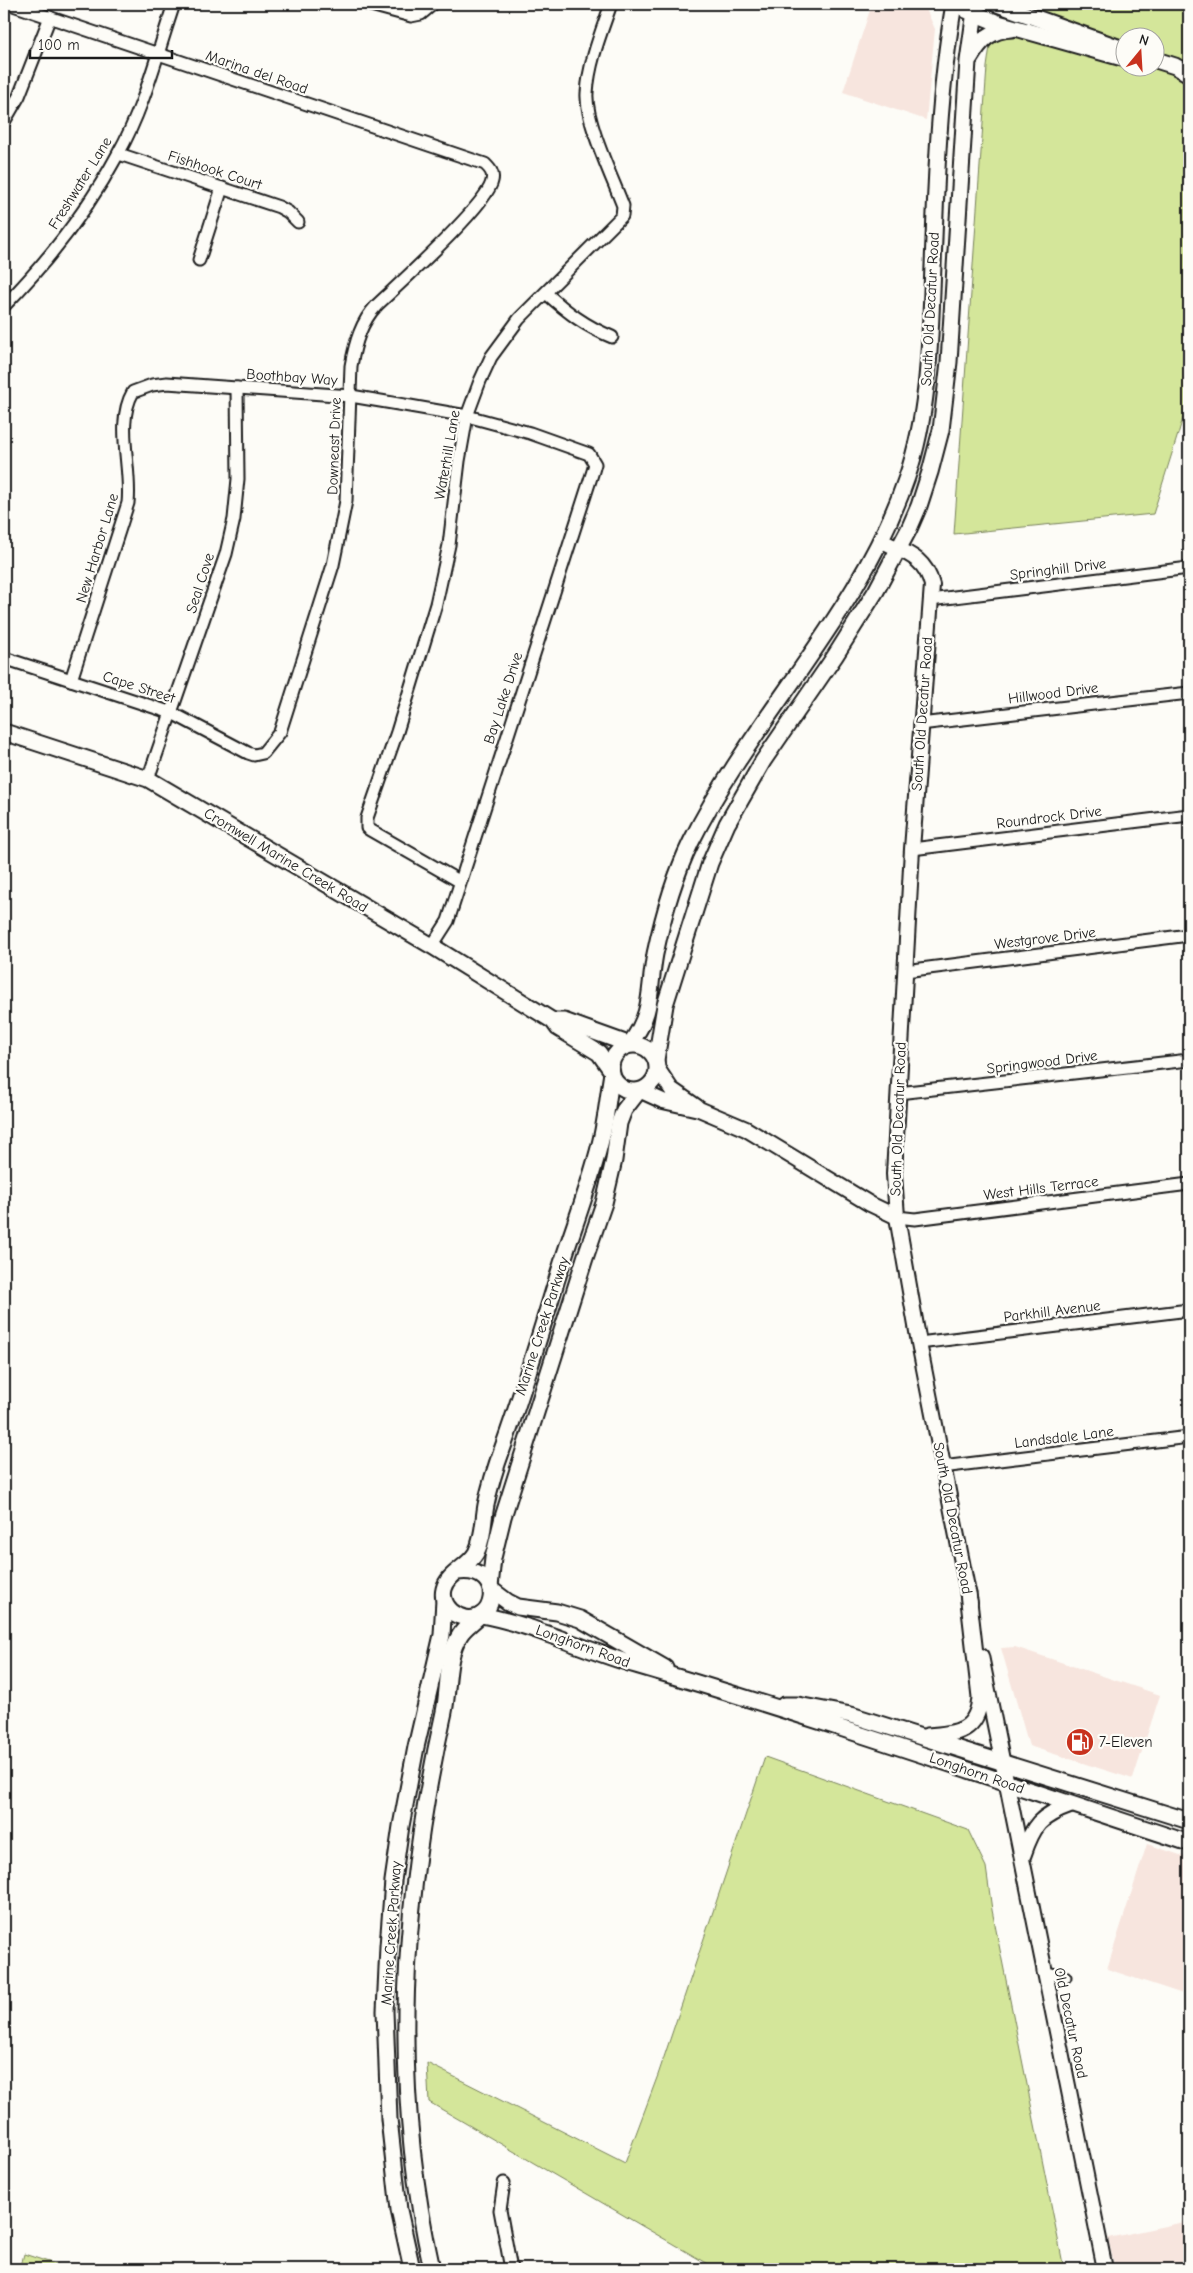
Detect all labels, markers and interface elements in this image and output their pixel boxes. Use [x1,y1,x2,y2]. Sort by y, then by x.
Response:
scale bar [30,28,172,60]
north arrow [1116,28,1166,78]
text: N [1137,31,1151,50]
text: 100 m [38,36,80,54]
street label: Marina del Road [204,46,310,98]
street label: Freshwater Lane [44,133,116,233]
street label: Fishhook Court [166,146,265,194]
street label: South Old Decatur Road [917,231,943,387]
street label: Boothbay Way [246,365,338,389]
street label: Downeast Drive [323,396,345,495]
street label: Waterhill Lane [430,408,464,501]
street label: New Harbor Lane [72,491,122,605]
street label: Seal Cove [182,550,218,615]
street label: Springhill Drive [1009,554,1108,584]
street label: South Old Decatur Road [908,636,936,792]
street label: Bay Lake Drive [480,649,526,746]
street label: Cape Street [101,667,178,707]
street label: Hillwood Drive [1007,678,1100,707]
street label: Roundrock Drive [995,802,1103,832]
street label: Cromwell Marine Creek Road [201,804,371,916]
street label: Westgrove Drive [993,923,1097,953]
street label: South Old Decatur Road [886,1042,910,1196]
street label: Springwood Drive [985,1046,1099,1078]
street label: West Hills Terrace [983,1172,1100,1204]
street label: Marine Creek Parkway [511,1254,573,1398]
street label: Parkhill Avenue [1003,1296,1102,1326]
street label: Landsdale Lane [1013,1422,1115,1452]
street label: South Old Decatur Road [929,1441,977,1595]
street label: Longhorn Road [533,1621,633,1671]
fuel station icon: 7-Eleven [1065,1727,1095,1757]
place label: 7-Eleven [1099,1733,1153,1751]
street label: Longhorn Road [927,1748,1027,1798]
street label: Marine Creek Parkway [377,1860,405,2006]
street label: Old Decatur Road [1050,1966,1092,2080]

